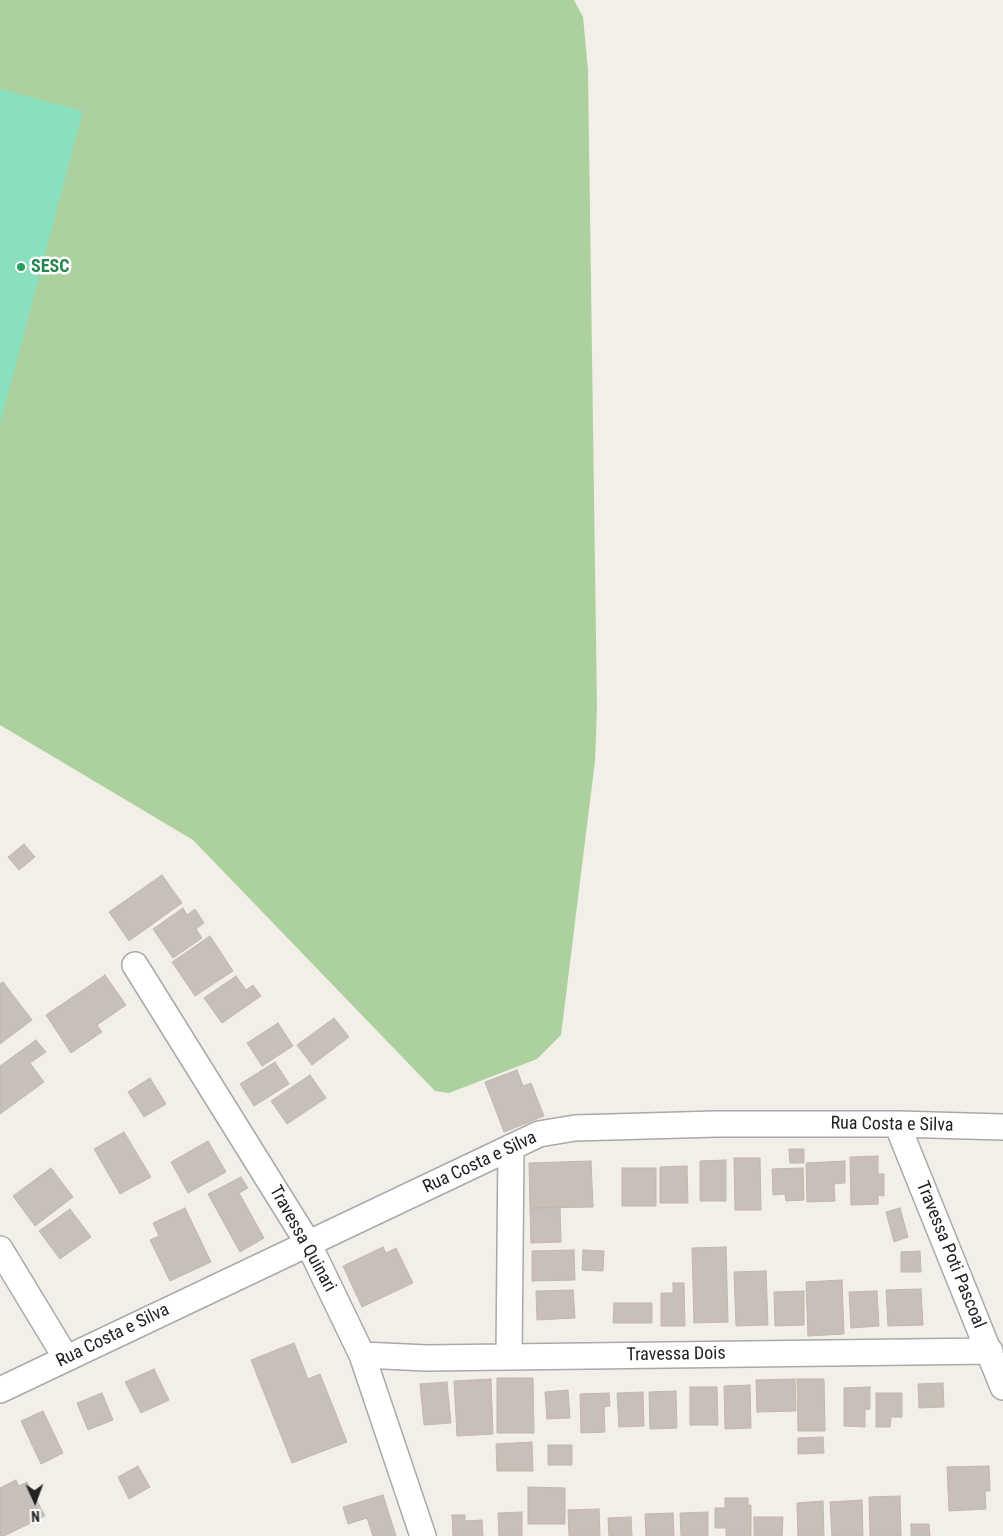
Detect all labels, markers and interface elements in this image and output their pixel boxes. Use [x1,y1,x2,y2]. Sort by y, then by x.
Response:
place label: SESC [31,256,70,278]
marker: SESC [15,261,27,273]
street label: Rua Costa e Silva [830,1113,954,1137]
street label: Rua Costa e Silva [420,1127,540,1199]
street label: Travessa Poti Pascoal [911,1178,989,1332]
street label: Travessa Quinari [264,1182,340,1296]
street label: Rua Costa e Silva [53,1299,173,1373]
street label: Travessa Dois [626,1343,726,1367]
north arrow [10,1476,60,1526]
text: N [31,1508,40,1524]

